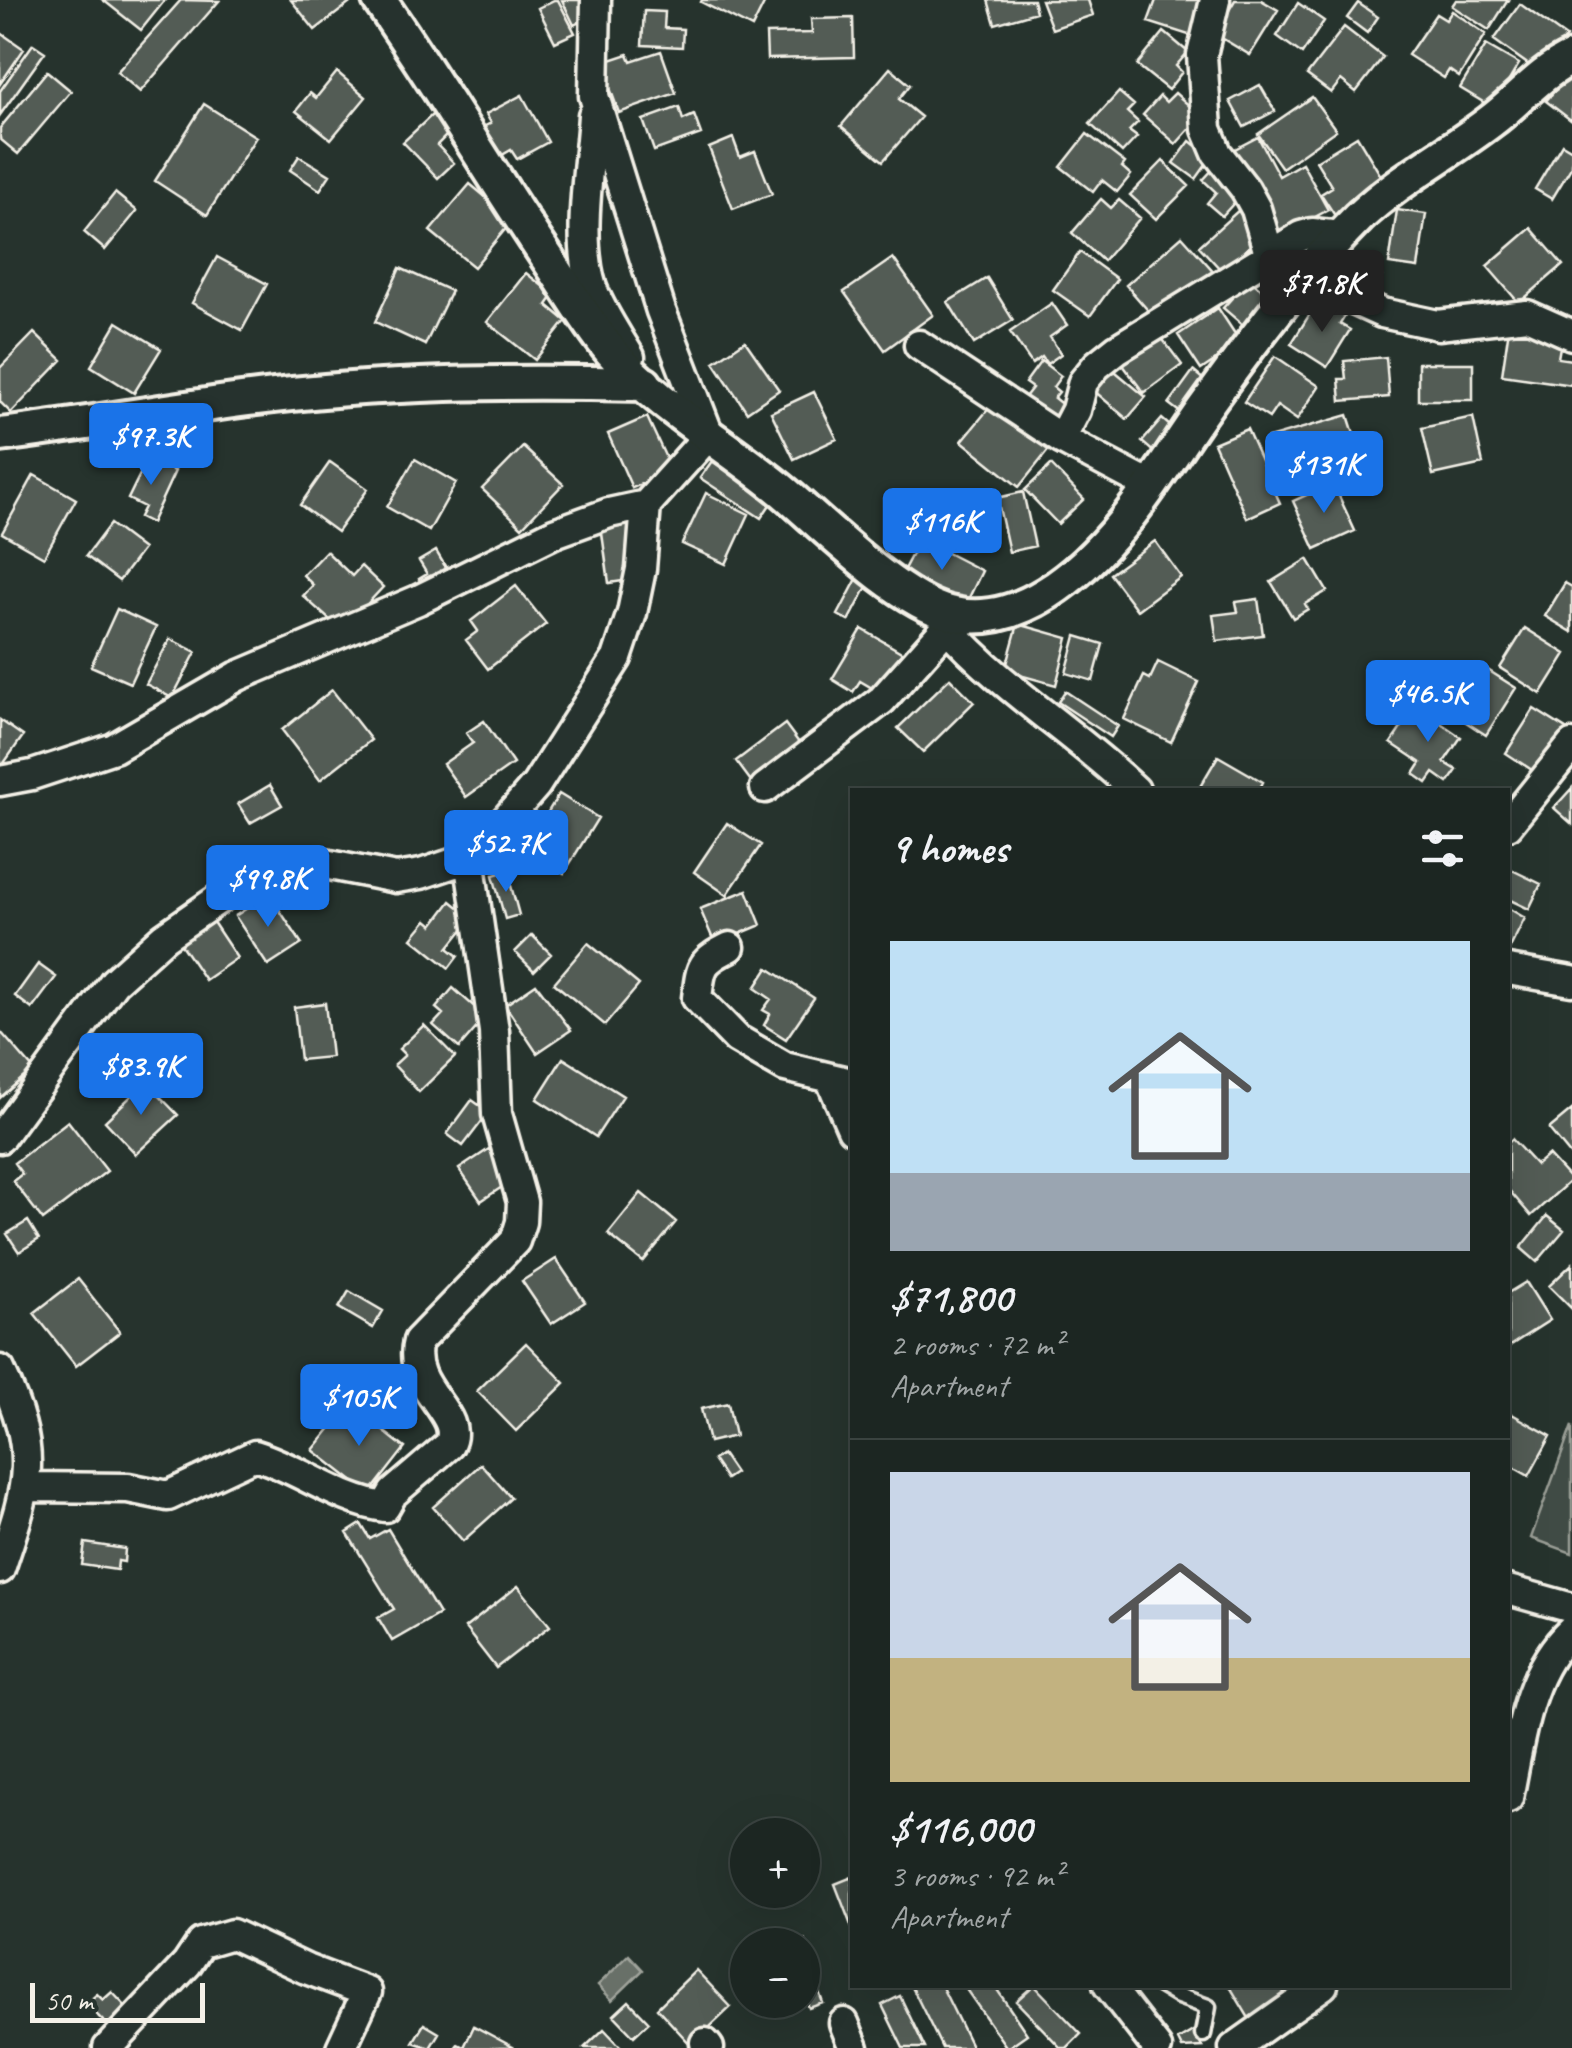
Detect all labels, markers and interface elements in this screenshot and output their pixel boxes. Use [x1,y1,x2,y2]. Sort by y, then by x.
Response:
pin: $71.8K [1241,250,1403,335]
text: $71.8K [1282,262,1362,303]
pin: $97.3K [70,403,232,488]
text: $97.3K [111,415,191,456]
pin: $131K [1254,431,1394,516]
text: $131K [1287,443,1361,484]
pin: $116K [872,488,1012,573]
text: $116K [905,500,979,541]
pin: $46.5K [1347,660,1509,745]
text: $46.5K [1388,672,1468,713]
pin: $52.7K [425,810,587,895]
icon: filters [1415,821,1470,876]
text: $52.7K [466,822,546,863]
text: 9 homes [890,822,1008,875]
pin: $99.8K [187,845,349,930]
text: $99.8K [228,857,308,898]
icon: home [1090,1006,1270,1186]
pin: $83.9K [60,1033,222,1118]
text: $83.9K [101,1045,181,1086]
text: $71,800 [890,1271,1012,1324]
text: 2 rooms · 72 m² [890,1324,1063,1365]
pin: $105K [289,1364,429,1449]
text: Apartment [890,1365,1008,1406]
text: $105K [322,1376,396,1417]
icon: home [1090,1537,1270,1717]
text: $116,000 [890,1802,1032,1855]
map controls [730,1818,820,2018]
button: + [730,1818,820,1908]
text: 3 rooms · 92 m² [890,1855,1063,1896]
text: Apartment [890,1896,1008,1937]
button: − [730,1928,820,2018]
scale bar [30,1978,205,2022]
text: 50 m [45,1983,93,2018]

